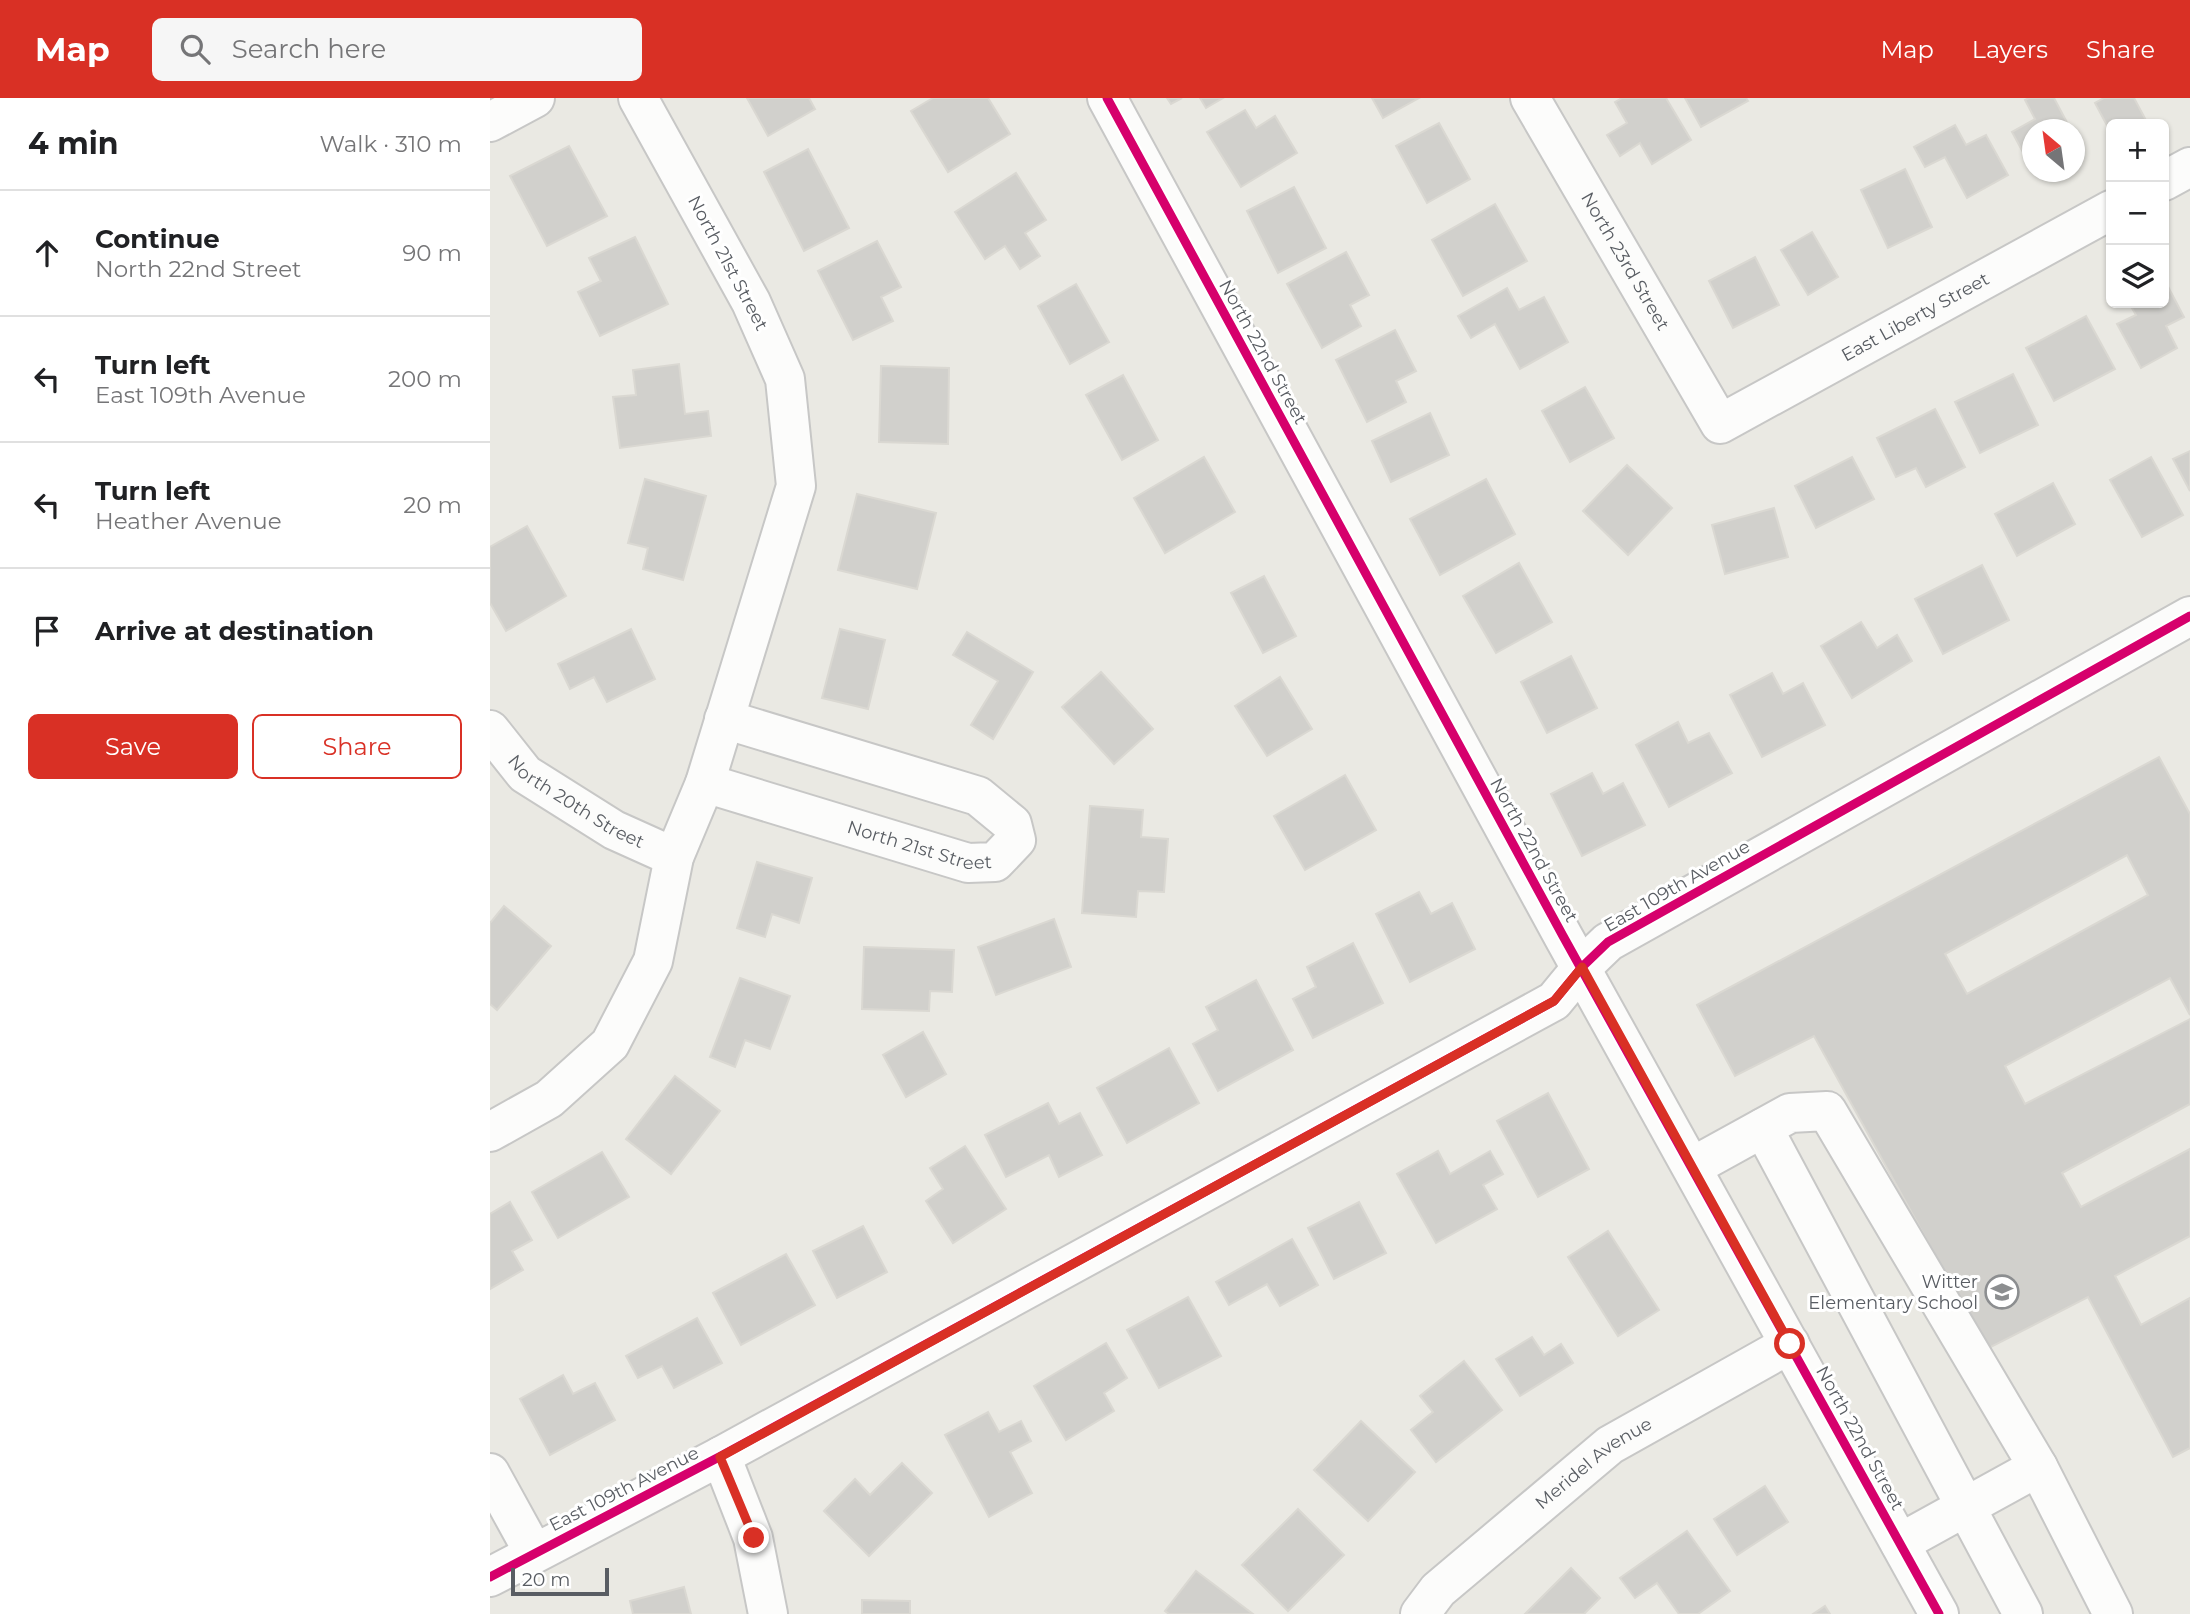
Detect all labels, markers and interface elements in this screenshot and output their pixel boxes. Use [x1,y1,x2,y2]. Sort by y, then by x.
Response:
search box [152,18,642,81]
text: Map [35,29,110,69]
icon: search [176,30,214,68]
text: Search here [232,33,386,65]
text: Map [1880,35,1934,64]
text: Layers [1972,35,2048,64]
text: Share [2086,35,2155,64]
north arrow [2022,119,2085,182]
map controls [2106,119,2169,308]
button: + [2106,119,2169,182]
text: 4 min [28,125,118,162]
text: Walk · 310 m [319,130,462,158]
button: − [2106,182,2169,245]
street label: North 23rd Street [1576,188,1674,334]
street label: North 21st Street [683,192,773,334]
text: Continue [95,223,220,255]
icon: ahead [28,234,66,272]
text: 90 m [402,239,462,267]
button: layers [2106,245,2169,308]
text: North 22nd Street [95,255,301,283]
street label: East Liberty Street [1838,268,1993,366]
street label: North 22nd Street [1214,276,1312,428]
text: Turn left [95,349,211,381]
icon: left [28,360,66,398]
text: 200 m [388,365,462,393]
text: East 109th Avenue [95,381,306,409]
text: Turn left [95,475,211,507]
icon: left [28,486,66,524]
text: 20 m [403,491,462,519]
text: Heather Avenue [95,507,282,535]
icon: arrive [28,612,66,650]
text: Arrive at destination [95,615,374,647]
button: Save [28,714,238,779]
button: Share [252,714,462,779]
street label: North 20th Street [503,750,648,853]
street label: North 22nd Street [1485,774,1583,926]
street label: North 21st Street [845,816,992,874]
street label: East 109th Avenue [1600,835,1754,937]
place label: Witter Elementary School [1808,1271,1978,1314]
school or university icon: Witter Elementary School [1983,1273,2021,1311]
route start [1774,1328,1805,1359]
street label: North 22nd Street [1811,1362,1909,1514]
street label: Meridel Avenue [1531,1413,1656,1514]
street label: East 109th Avenue [545,1442,703,1536]
route end [738,1522,769,1553]
scale bar [511,1565,609,1597]
text: 20 m [522,1568,570,1591]

